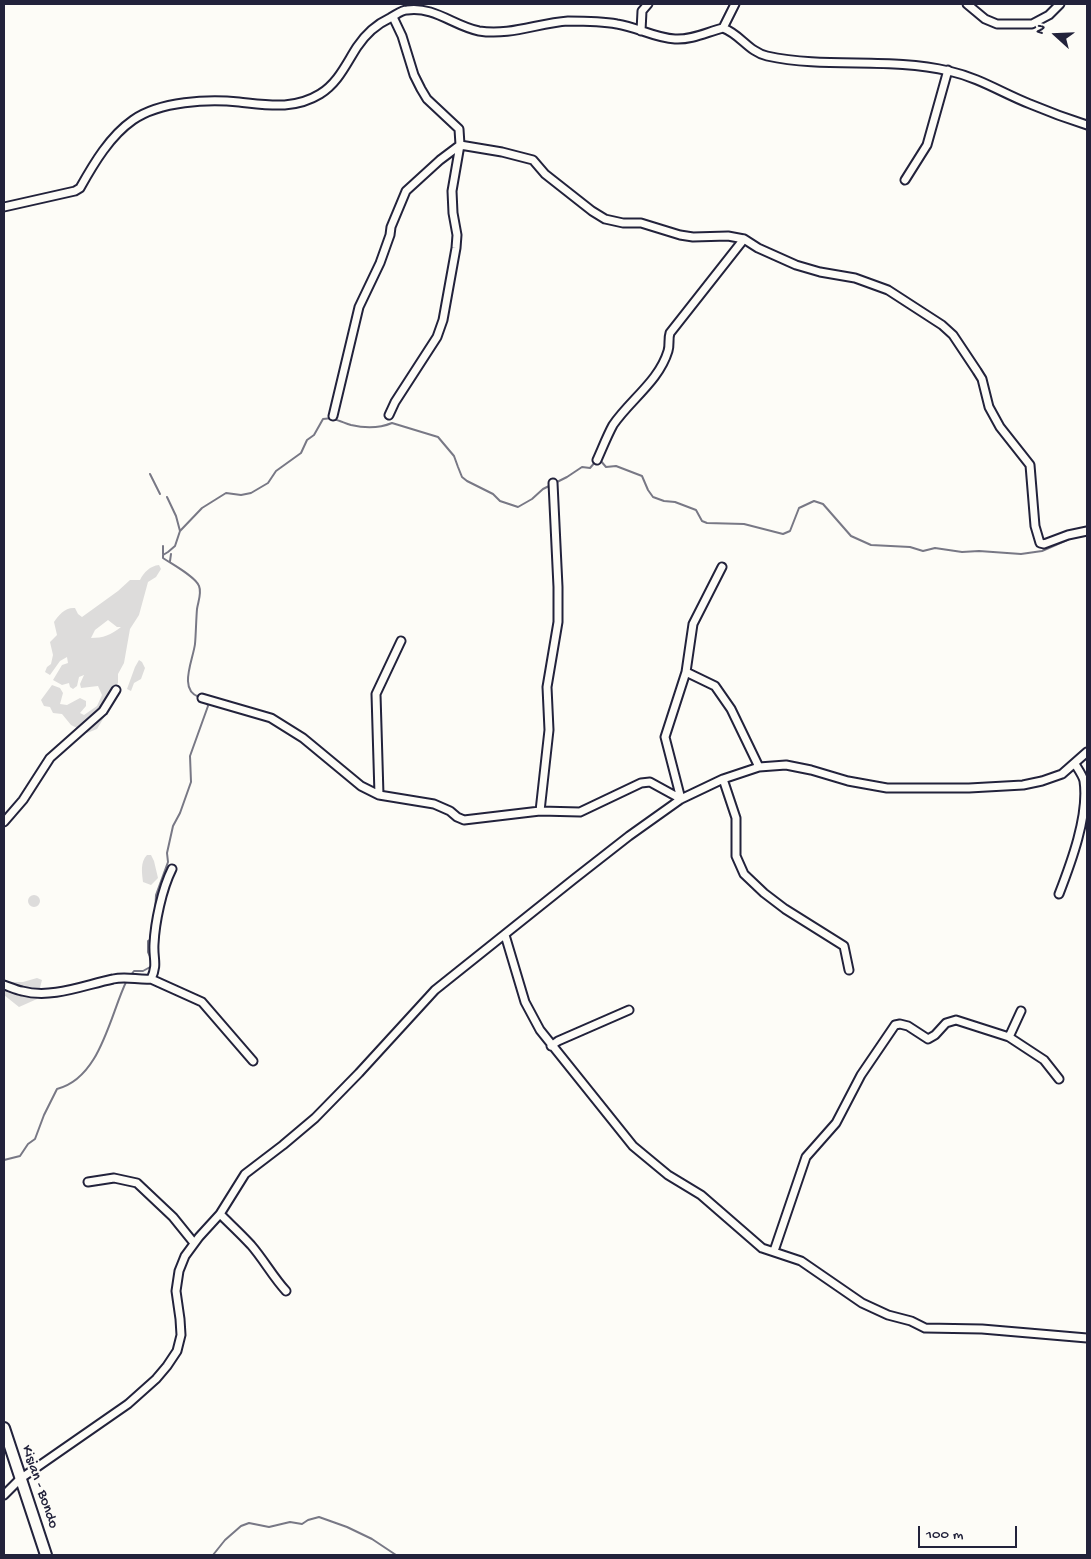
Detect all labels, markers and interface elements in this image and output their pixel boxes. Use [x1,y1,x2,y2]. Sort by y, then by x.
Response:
north arrow [1031,10,1081,60]
text: N [1032,23,1051,37]
street label: Kisian - Bondo [16,1443,62,1531]
scale bar [921,1516,1020,1548]
text: 100 m [926,1526,963,1544]

